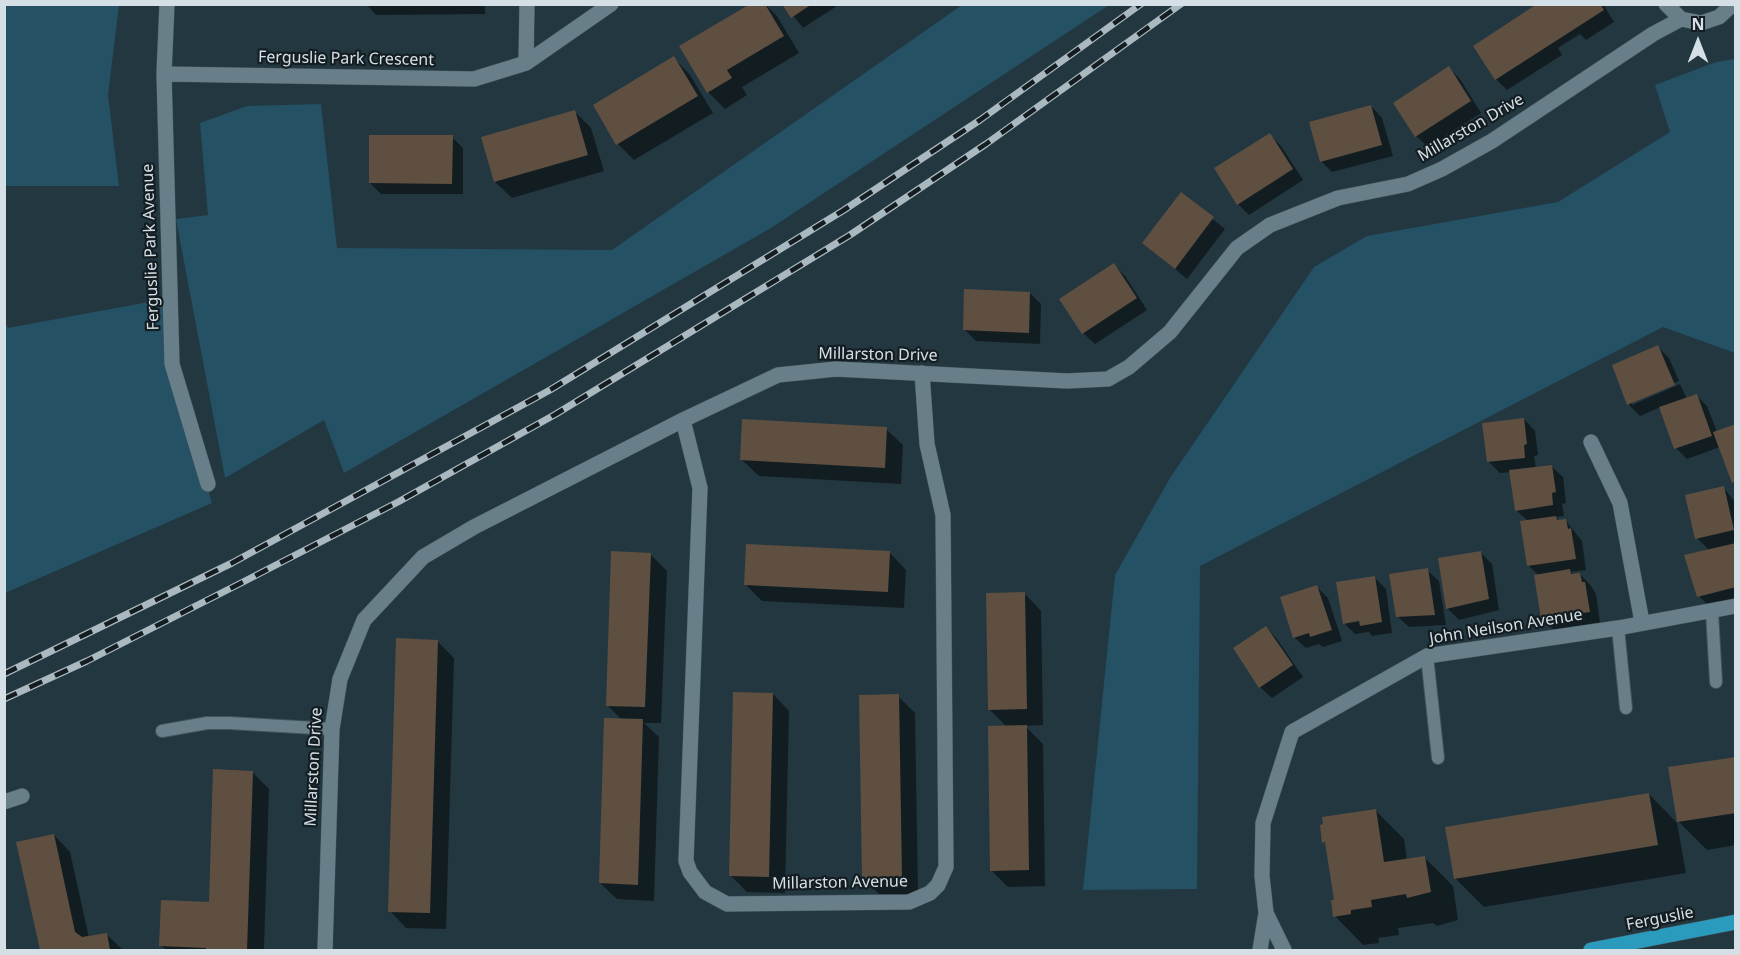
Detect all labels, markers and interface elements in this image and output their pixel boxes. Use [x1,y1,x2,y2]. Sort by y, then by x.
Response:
north arrow [1668,12,1728,72]
text: N [1691,13,1705,35]
street label: Ferguslie Park Crescent [258,48,434,70]
street label: Millarston Drive [1415,90,1527,166]
street label: Ferguslie Park Avenue [138,163,164,331]
street label: Millarston Drive [818,344,938,366]
street label: John Neilson Avenue [1428,605,1584,649]
street label: Millarston Drive [301,707,327,827]
street label: Millarston Avenue [772,872,908,894]
street label: Ferguslie [1625,903,1695,935]

